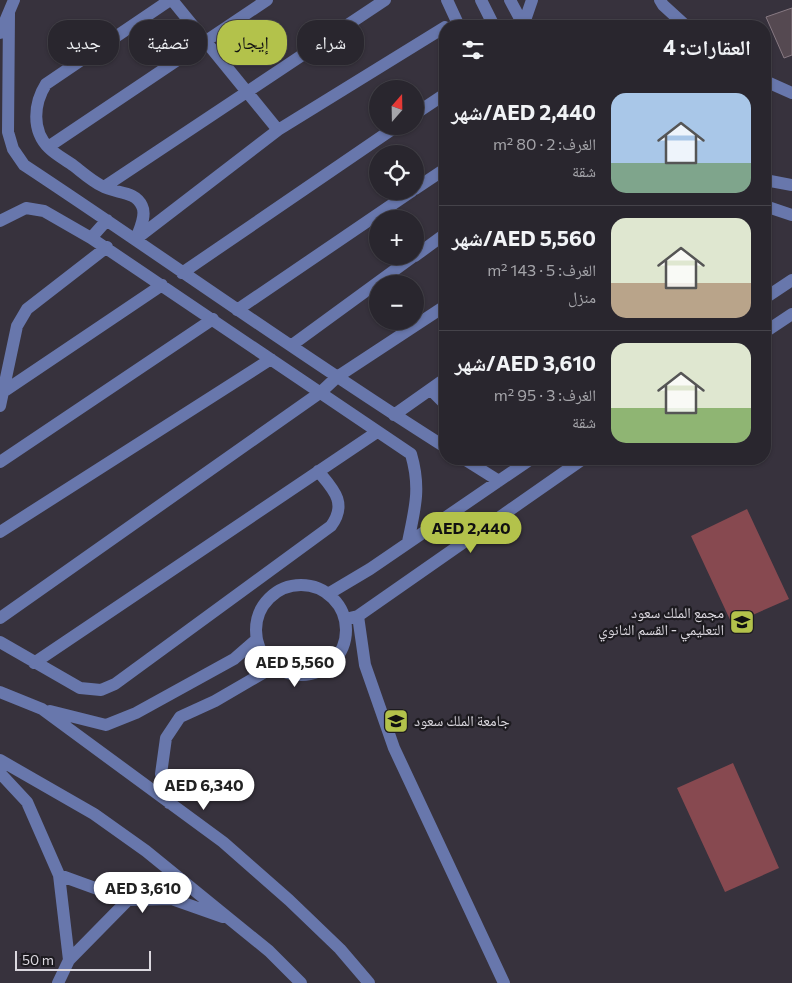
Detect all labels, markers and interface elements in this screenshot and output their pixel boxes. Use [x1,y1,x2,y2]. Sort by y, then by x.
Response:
chip: جديد [48,20,119,65]
chip: تصفية [129,20,207,65]
chip: إيجار [217,20,287,65]
chip: شراء [297,20,364,65]
text: العقارات: 4 [663,34,751,59]
icon: filters [459,36,487,64]
north arrow [369,80,424,135]
map controls [369,80,424,330]
text: AED 2,440/شهر [451,99,596,124]
icon: home [651,113,711,173]
text: الغرف: 2 · 80 m² [493,134,596,153]
button: locate [369,145,424,200]
text: شقة [572,161,596,180]
button: + [369,210,424,265]
text: AED 5,560/شهر [452,225,596,250]
icon: home [651,238,711,298]
text: الغرف: 5 · 143 m² [487,260,596,279]
button: − [369,275,424,330]
text: منزل [568,287,596,306]
text: AED 3,610/شهر [455,350,596,375]
icon: home [651,363,711,423]
text: الغرف: 3 · 95 m² [494,385,596,404]
text: شقة [572,412,596,431]
pin: AED 2,440 [414,512,528,554]
text: AED 2,440 [431,518,511,537]
place label: مجمع الملك سعود التعليمي - القسم الثانوي [598,603,724,642]
school or university icon: مجمع الملك سعود التعليمي - القسم الثانوي [729,609,755,635]
pin: AED 5,560 [238,646,352,688]
text: AED 5,560 [256,652,334,671]
school or university icon: جامعة الملك سعود [383,708,409,734]
place label: جامعة الملك سعود [414,711,510,730]
pin: AED 6,340 [147,768,261,811]
text: AED 6,340 [164,775,244,794]
pin: AED 3,610 [86,872,200,914]
text: AED 3,610 [105,878,181,897]
scale bar [15,948,151,971]
text: 50 m [22,951,54,968]

